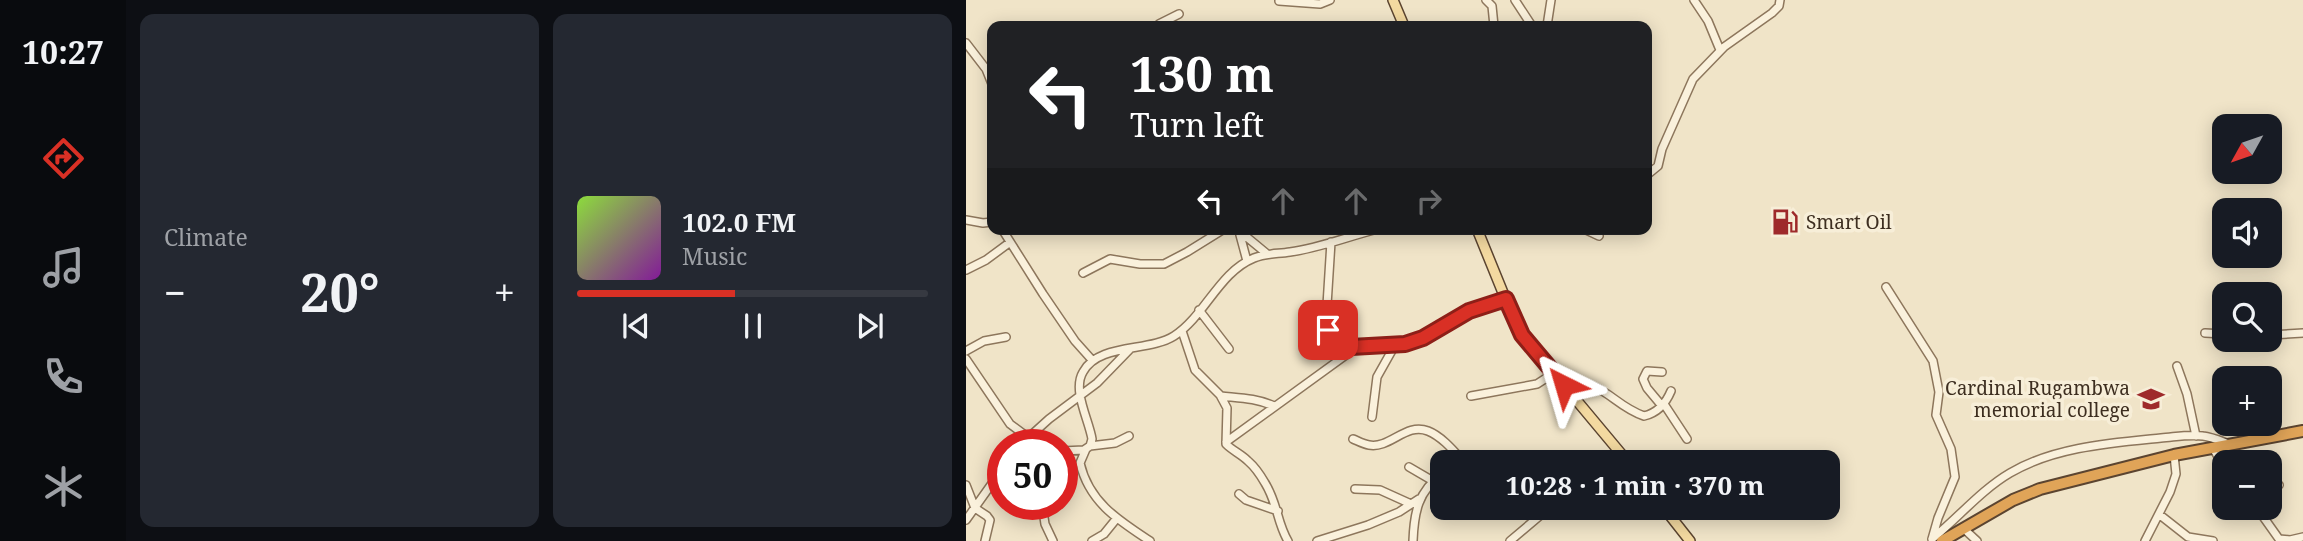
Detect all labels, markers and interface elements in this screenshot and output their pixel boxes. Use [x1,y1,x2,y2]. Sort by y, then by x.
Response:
text: 10:27 [22,30,104,73]
text: 130 m [1130,40,1274,106]
icon: left [1015,49,1106,140]
text: Turn left [1130,103,1264,146]
north arrow [2212,114,2282,184]
map controls [2212,114,2282,520]
icon: directions [39,134,88,183]
icon: left [1191,182,1229,220]
icon: ahead [1264,182,1302,220]
icon: ahead [1337,182,1375,220]
icon: right [1410,182,1448,220]
button: sound [2212,198,2282,268]
text: 102.0 FM [682,204,796,240]
fuel station icon: Smart Oil [1770,207,1800,237]
place label: Smart Oil [1806,209,1892,235]
text: Climate [164,221,248,253]
text: Music [682,240,747,272]
icon: music [39,243,88,292]
text: 20° [300,256,380,327]
text: − [164,266,186,318]
text: + [494,266,515,318]
button: search [2212,282,2282,352]
pin [1298,300,1358,360]
icon: previous [617,307,655,345]
icon: pause [734,307,772,345]
icon: next [851,307,889,345]
icon: arrive [1309,311,1347,349]
position arrow [1527,348,1601,422]
icon: phone [39,352,88,401]
button: + [2212,366,2282,436]
place label: Cardinal Rugambwa memorial college [1945,375,2130,423]
school or university icon: Cardinal Rugambwa memorial college [2136,384,2166,414]
speed limit sign: 50 [987,429,1078,520]
button: − [2212,450,2282,520]
icon: climate [39,462,88,511]
text: 10:28 · 1 min · 370 m [1505,467,1765,503]

